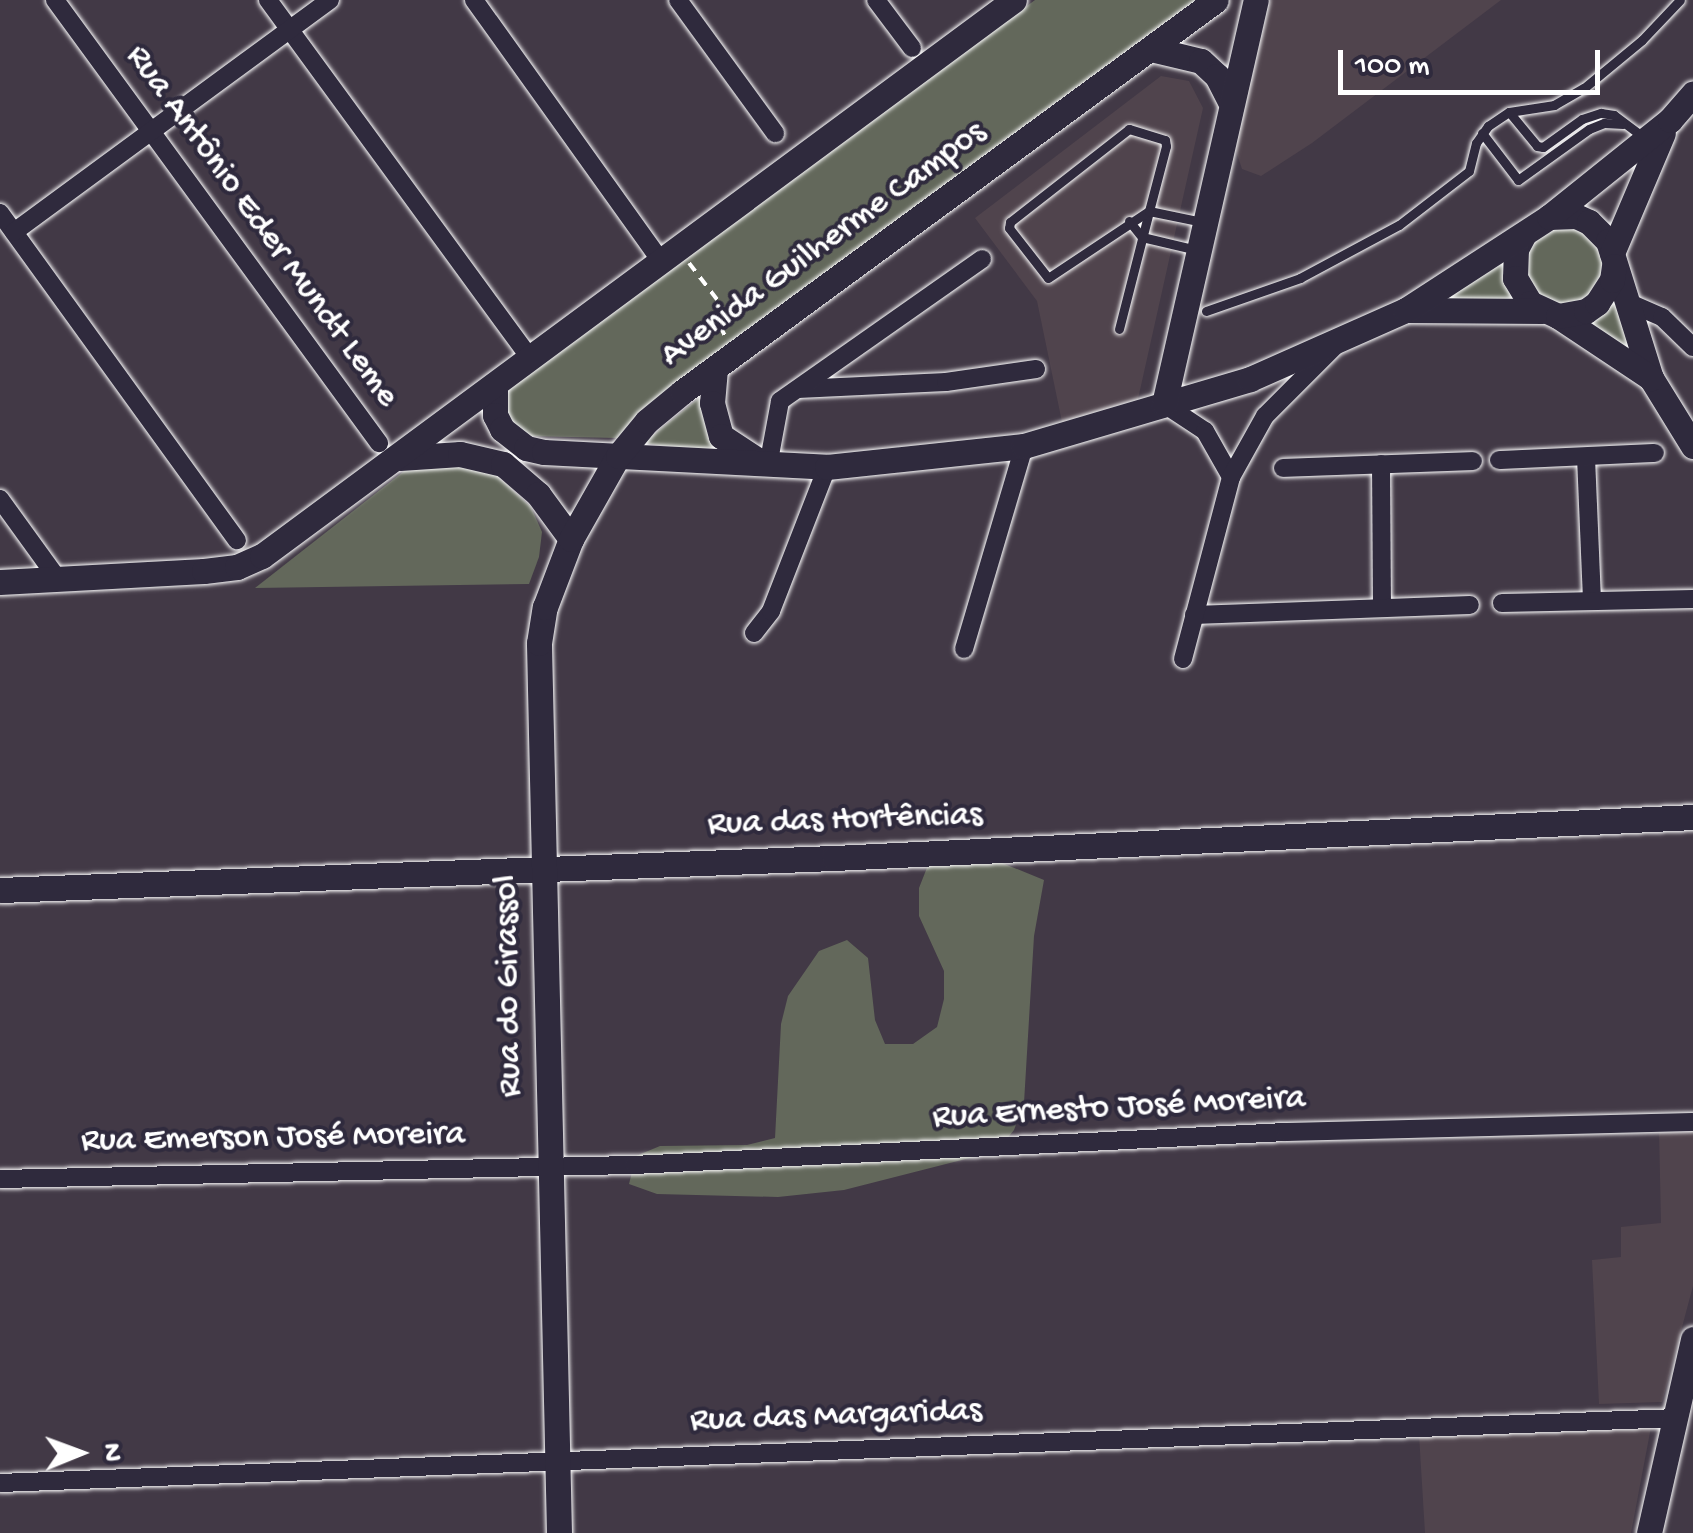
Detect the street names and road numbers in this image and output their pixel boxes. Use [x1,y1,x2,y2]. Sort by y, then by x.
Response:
street label: Rua Antônio Eder Mundt Leme [115,37,407,417]
street label: Avenida Guilherme Campos [653,113,995,377]
street label: Rua das Hortências [707,795,983,847]
street label: Rua do Girassol [487,874,533,1098]
street label: Rua Ernesto José Moreira [932,1078,1306,1140]
street label: Rua Emerson José Moreira [81,1115,465,1163]
street label: Rua das Margaridas [689,1391,983,1443]

